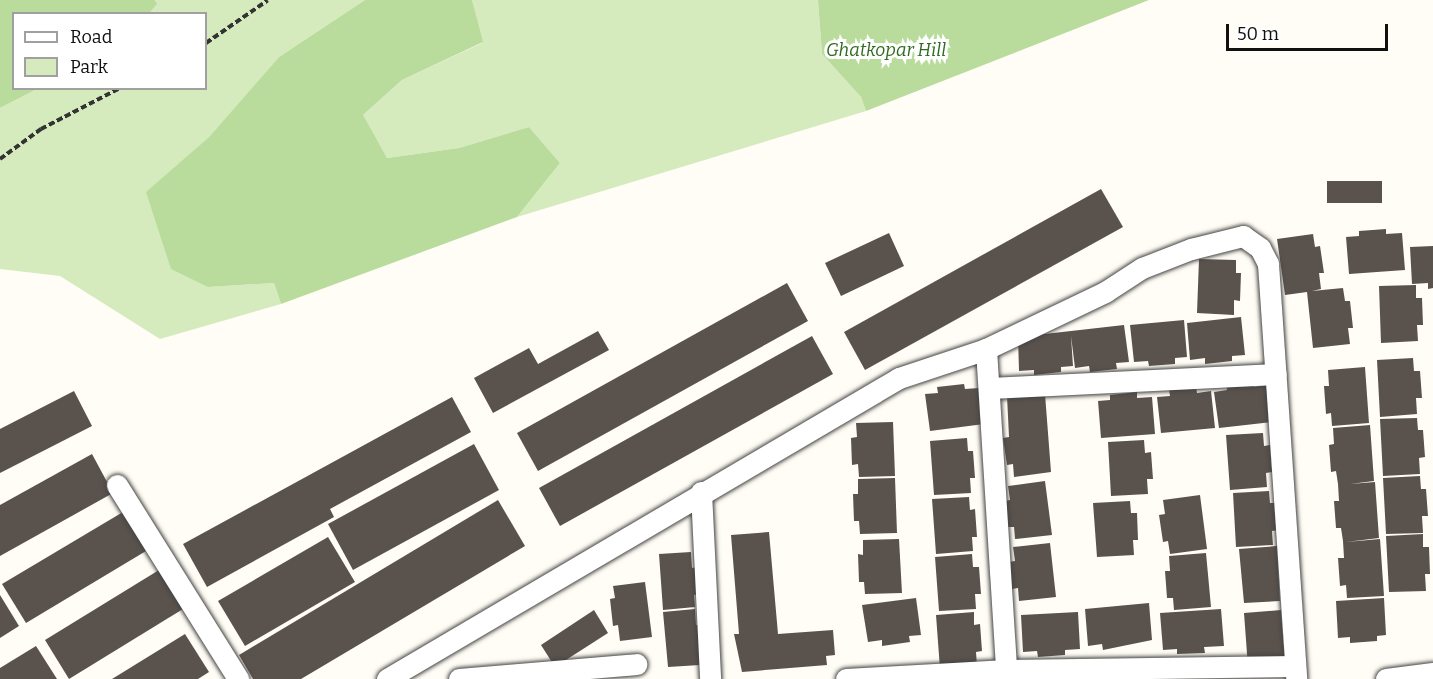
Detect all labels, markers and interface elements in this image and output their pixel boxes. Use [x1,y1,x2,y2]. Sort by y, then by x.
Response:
legend [12,12,207,90]
scale bar [1229,12,1391,50]
text: 50 m [1237,23,1279,45]
text: Road [70,26,112,48]
park label: Ghatkopar Hill [826,39,946,61]
text: Park [70,56,108,78]

